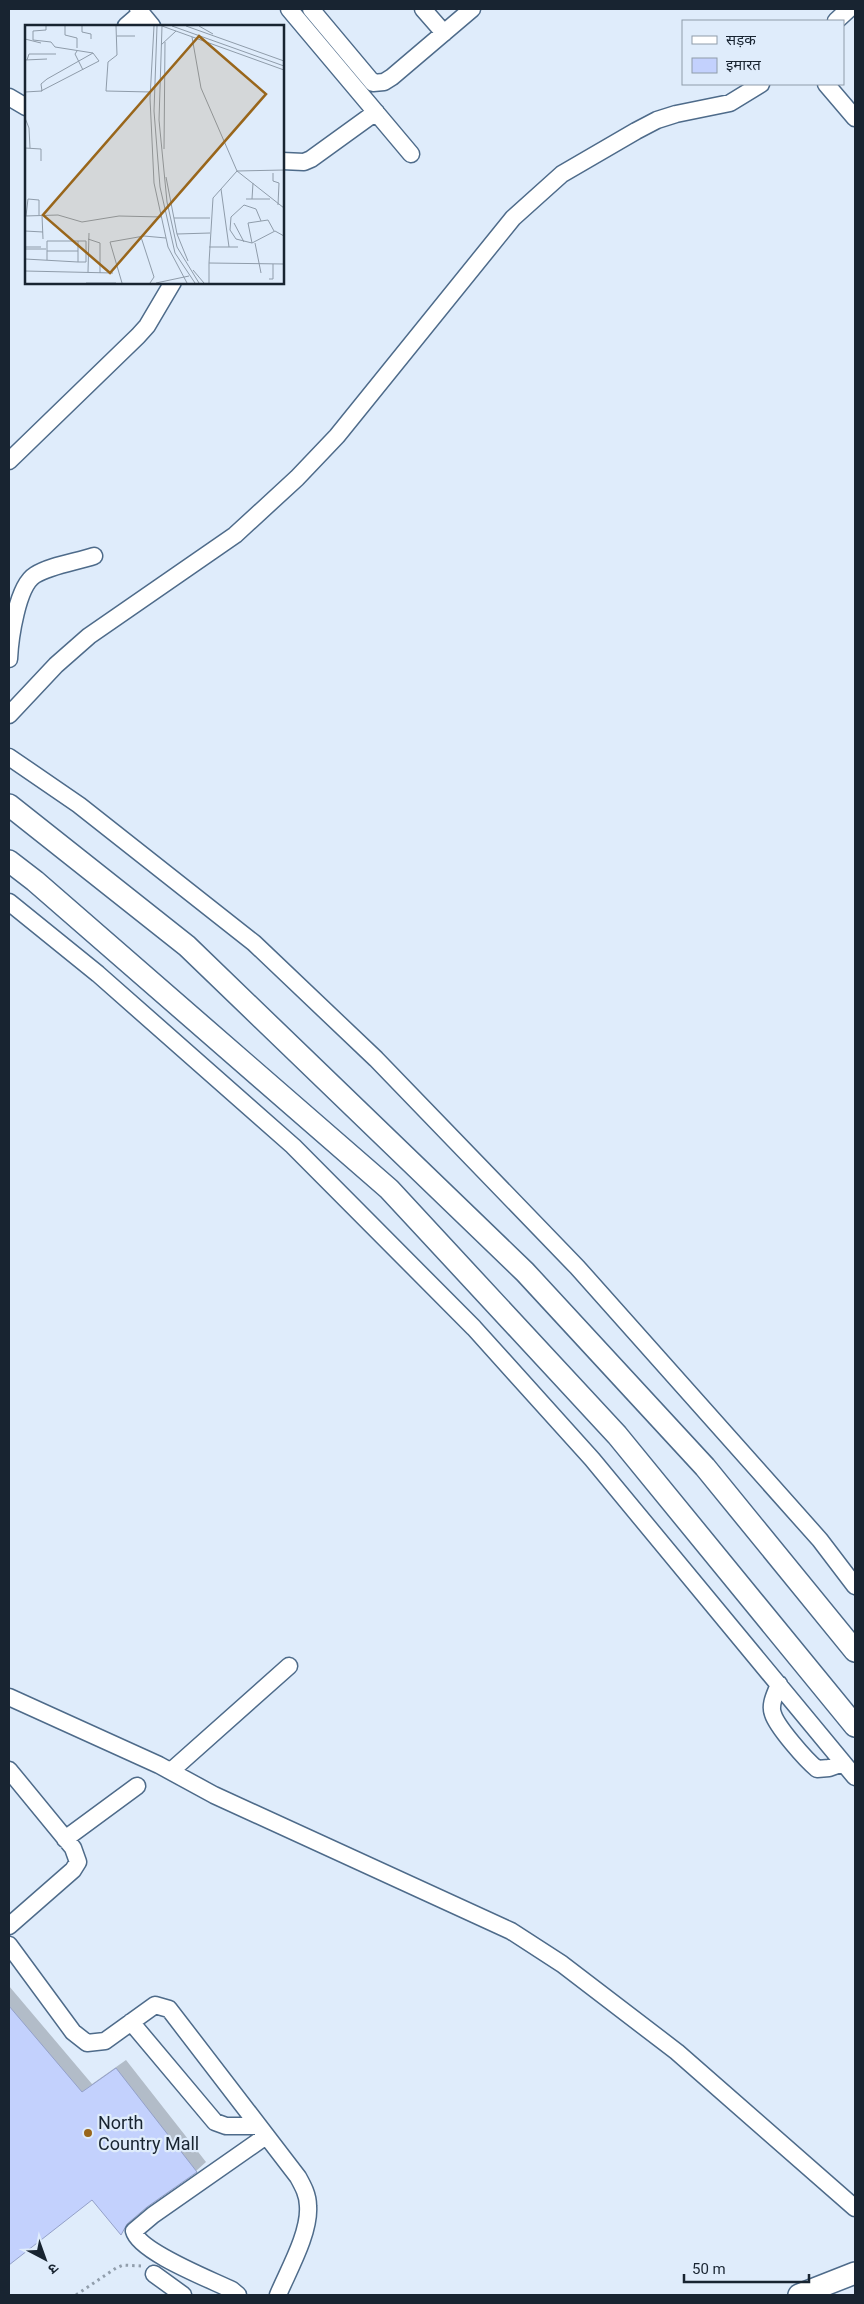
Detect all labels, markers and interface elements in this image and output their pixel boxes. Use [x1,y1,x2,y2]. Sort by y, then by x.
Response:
legend [682,20,844,85]
inset map [25,25,284,284]
text: सड़क [726,31,756,49]
text: इमारत [726,56,761,74]
place label: North Country Mall [98,2112,199,2154]
marker: North Country Mall [82,2127,94,2139]
north arrow [20,2234,70,2284]
scale bar [684,2252,809,2284]
text: उ [45,2260,62,2278]
text: 50 m [692,2260,726,2278]

